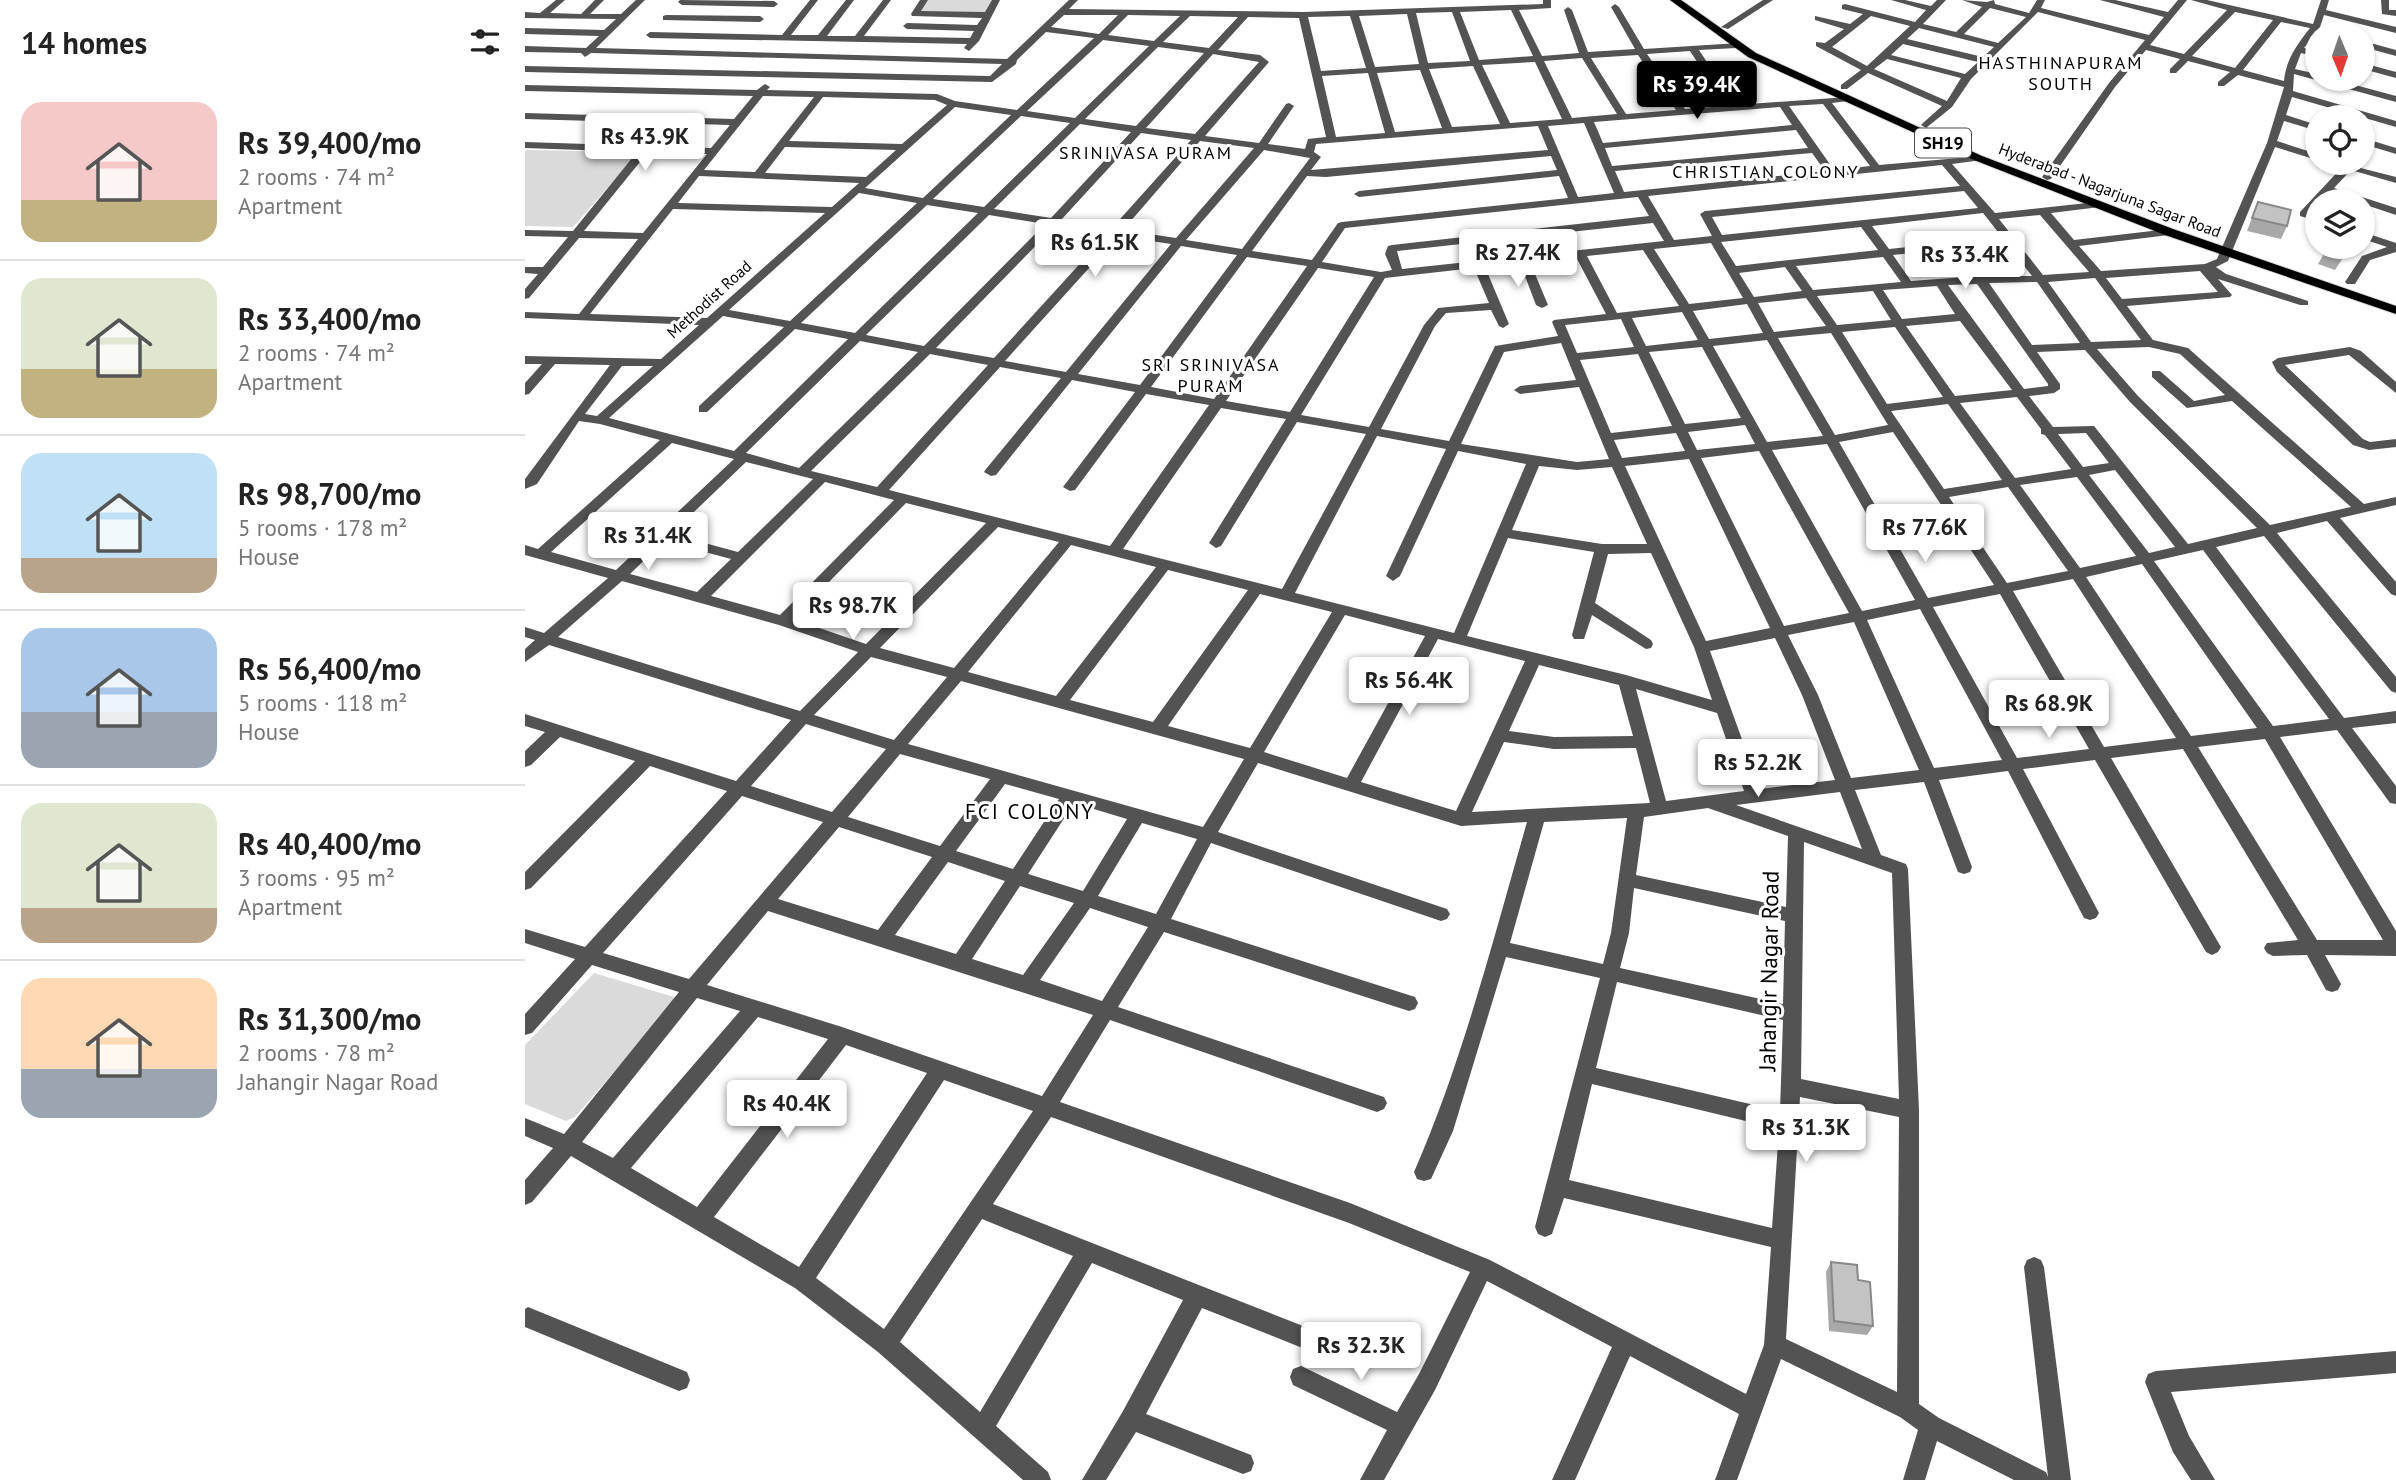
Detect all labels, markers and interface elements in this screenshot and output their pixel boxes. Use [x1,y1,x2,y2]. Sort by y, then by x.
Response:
north arrow [2305,21,2375,91]
map controls [2305,21,2375,259]
text: 14 homes [21,23,147,62]
icon: filters [466,23,504,61]
district label: HASTHINAPURAM SOUTH [1979,51,2143,95]
pin: Rs 39.4K [1625,61,1769,121]
text: Rs 39.4K [1653,69,1741,98]
button: locate [2305,105,2375,175]
pin: Rs 43.9K [573,114,717,173]
text: Rs 43.9K [601,121,689,150]
text: Rs 39,400/mo [238,123,421,162]
road number: SH19 [1915,128,1971,158]
icon: home [77,130,161,214]
street label: Hyderabad - Nagarjuna Sagar Road [1996,138,2224,242]
district label: SRINIVASA PURAM [1059,141,1233,164]
district label: CHRISTIAN COLONY [1672,160,1860,183]
text: 2 rooms · 74 m² [238,162,395,191]
button: layers [2305,189,2375,259]
text: Apartment [238,191,342,220]
pin: Rs 61.5K [1023,219,1167,279]
text: Rs 61.5K [1051,227,1139,256]
pin: Rs 27.4K [1446,230,1590,289]
pin: Rs 33.4K [1893,232,2037,291]
text: Rs 27.4K [1475,237,1561,266]
text: Rs 33.4K [1921,239,2009,268]
street label: Methodist Road [663,256,755,342]
text: Rs 33,400/mo [238,299,421,338]
icon: home [77,306,161,390]
text: 2 rooms · 74 m² [238,338,395,367]
district label: SRI SRINIVASA PURAM [1141,353,1281,397]
text: Apartment [238,367,342,396]
text: Rs 98,700/mo [238,474,421,513]
icon: home [77,481,161,565]
pin: Rs 77.6K [1853,504,1997,564]
pin: Rs 31.4K [576,512,720,572]
text: Rs 77.6K [1882,512,1968,541]
text: 5 rooms · 178 m² [238,513,407,542]
text: Rs 31.4K [604,520,692,549]
text: House [238,542,300,571]
pin: Rs 98.7K [781,582,925,642]
text: Rs 98.7K [809,590,897,619]
text: Rs 56,400/mo [238,649,421,688]
icon: home [77,656,161,740]
pin: Rs 56.4K [1337,658,1481,717]
text: Rs 56.4K [1365,665,1453,694]
pin: Rs 68.9K [1977,680,2121,740]
text: 5 rooms · 118 m² [238,688,407,717]
text: Rs 68.9K [2005,688,2093,717]
text: House [238,717,300,746]
pin: Rs 52.2K [1686,740,1830,799]
text: Rs 52.2K [1714,747,1802,776]
district label: FCI COLONY [965,798,1095,825]
text: Rs 40,400/mo [238,824,421,863]
icon: home [77,831,161,915]
text: 3 rooms · 95 m² [238,863,395,892]
street label: Jahangir Nagar Road [1752,871,1785,1072]
text: Apartment [238,892,342,921]
text: Rs 31,300/mo [238,999,421,1038]
icon: home [77,1006,161,1090]
text: 2 rooms · 78 m² [238,1038,395,1067]
text: Jahangir Nagar Road [238,1067,438,1096]
pin: Rs 40.4K [715,1080,859,1140]
text: Rs 40.4K [743,1088,831,1117]
pin: Rs 31.3K [1734,1104,1878,1164]
text: Rs 31.3K [1762,1112,1850,1141]
pin: Rs 32.3K [1289,1322,1433,1382]
text: Rs 32.3K [1317,1330,1405,1359]

